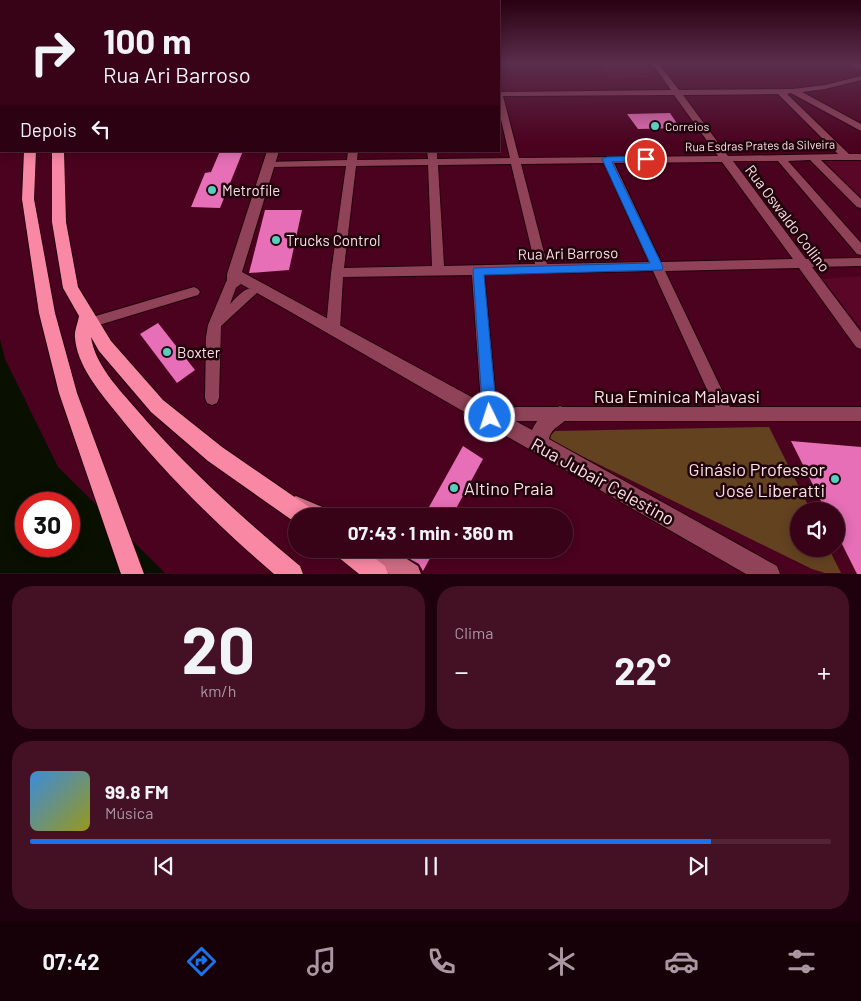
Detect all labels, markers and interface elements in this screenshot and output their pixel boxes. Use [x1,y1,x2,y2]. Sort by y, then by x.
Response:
text: 100 m [103,19,192,61]
icon: right [20,20,85,85]
text: Rua Ari Barroso [103,61,251,87]
icon: left [87,115,115,143]
text: Depois [20,118,77,141]
place label: Correios [665,119,709,133]
marker: Correios [649,120,661,132]
street label: Rua Esdras Prates da Silveira [685,137,835,153]
pin [625,138,667,180]
icon: arrive [632,145,660,173]
street label: Rua Oswaldo Collino [742,161,834,275]
place label: Metrofile [222,181,280,199]
marker: Metrofile [206,184,218,196]
place label: Trucks Control [286,231,381,249]
marker: Trucks Control [270,234,282,246]
street label: Rua Ari Barroso [518,243,618,263]
place label: Boxter [177,343,221,361]
marker: Boxter [161,346,173,358]
street label: Rua Eminica Malavasi [594,385,760,407]
position arrow [463,390,515,442]
street label: Rua Jubair Celestino [527,432,679,530]
place label: Ginásio Professor José Liberatti [689,458,825,501]
marker: Ginásio Professor José Liberatti [829,473,841,485]
place label: Altino Praia [464,477,553,499]
marker: Altino Praia [448,482,460,494]
speed limit sign: 30 [15,492,80,557]
map controls [790,502,845,557]
button: sound [790,502,845,557]
text: 07:43 · 1 min · 360 m [348,521,513,544]
text: 20 [182,609,255,687]
text: Clima [455,623,493,642]
text: 22° [614,647,671,693]
text: − [455,654,469,688]
text: + [817,654,831,688]
text: km/h [200,681,236,700]
text: 99.8 FM [105,780,169,803]
text: Música [105,803,153,822]
icon: previous [150,852,178,880]
icon: pause [417,852,445,880]
icon: next [684,852,712,880]
icon: directions [184,944,219,979]
icon: music [304,944,339,979]
icon: phone [424,944,459,979]
icon: climate [544,944,579,979]
icon: car [664,944,699,979]
icon: filters [784,944,819,979]
text: 07:42 [42,948,100,974]

